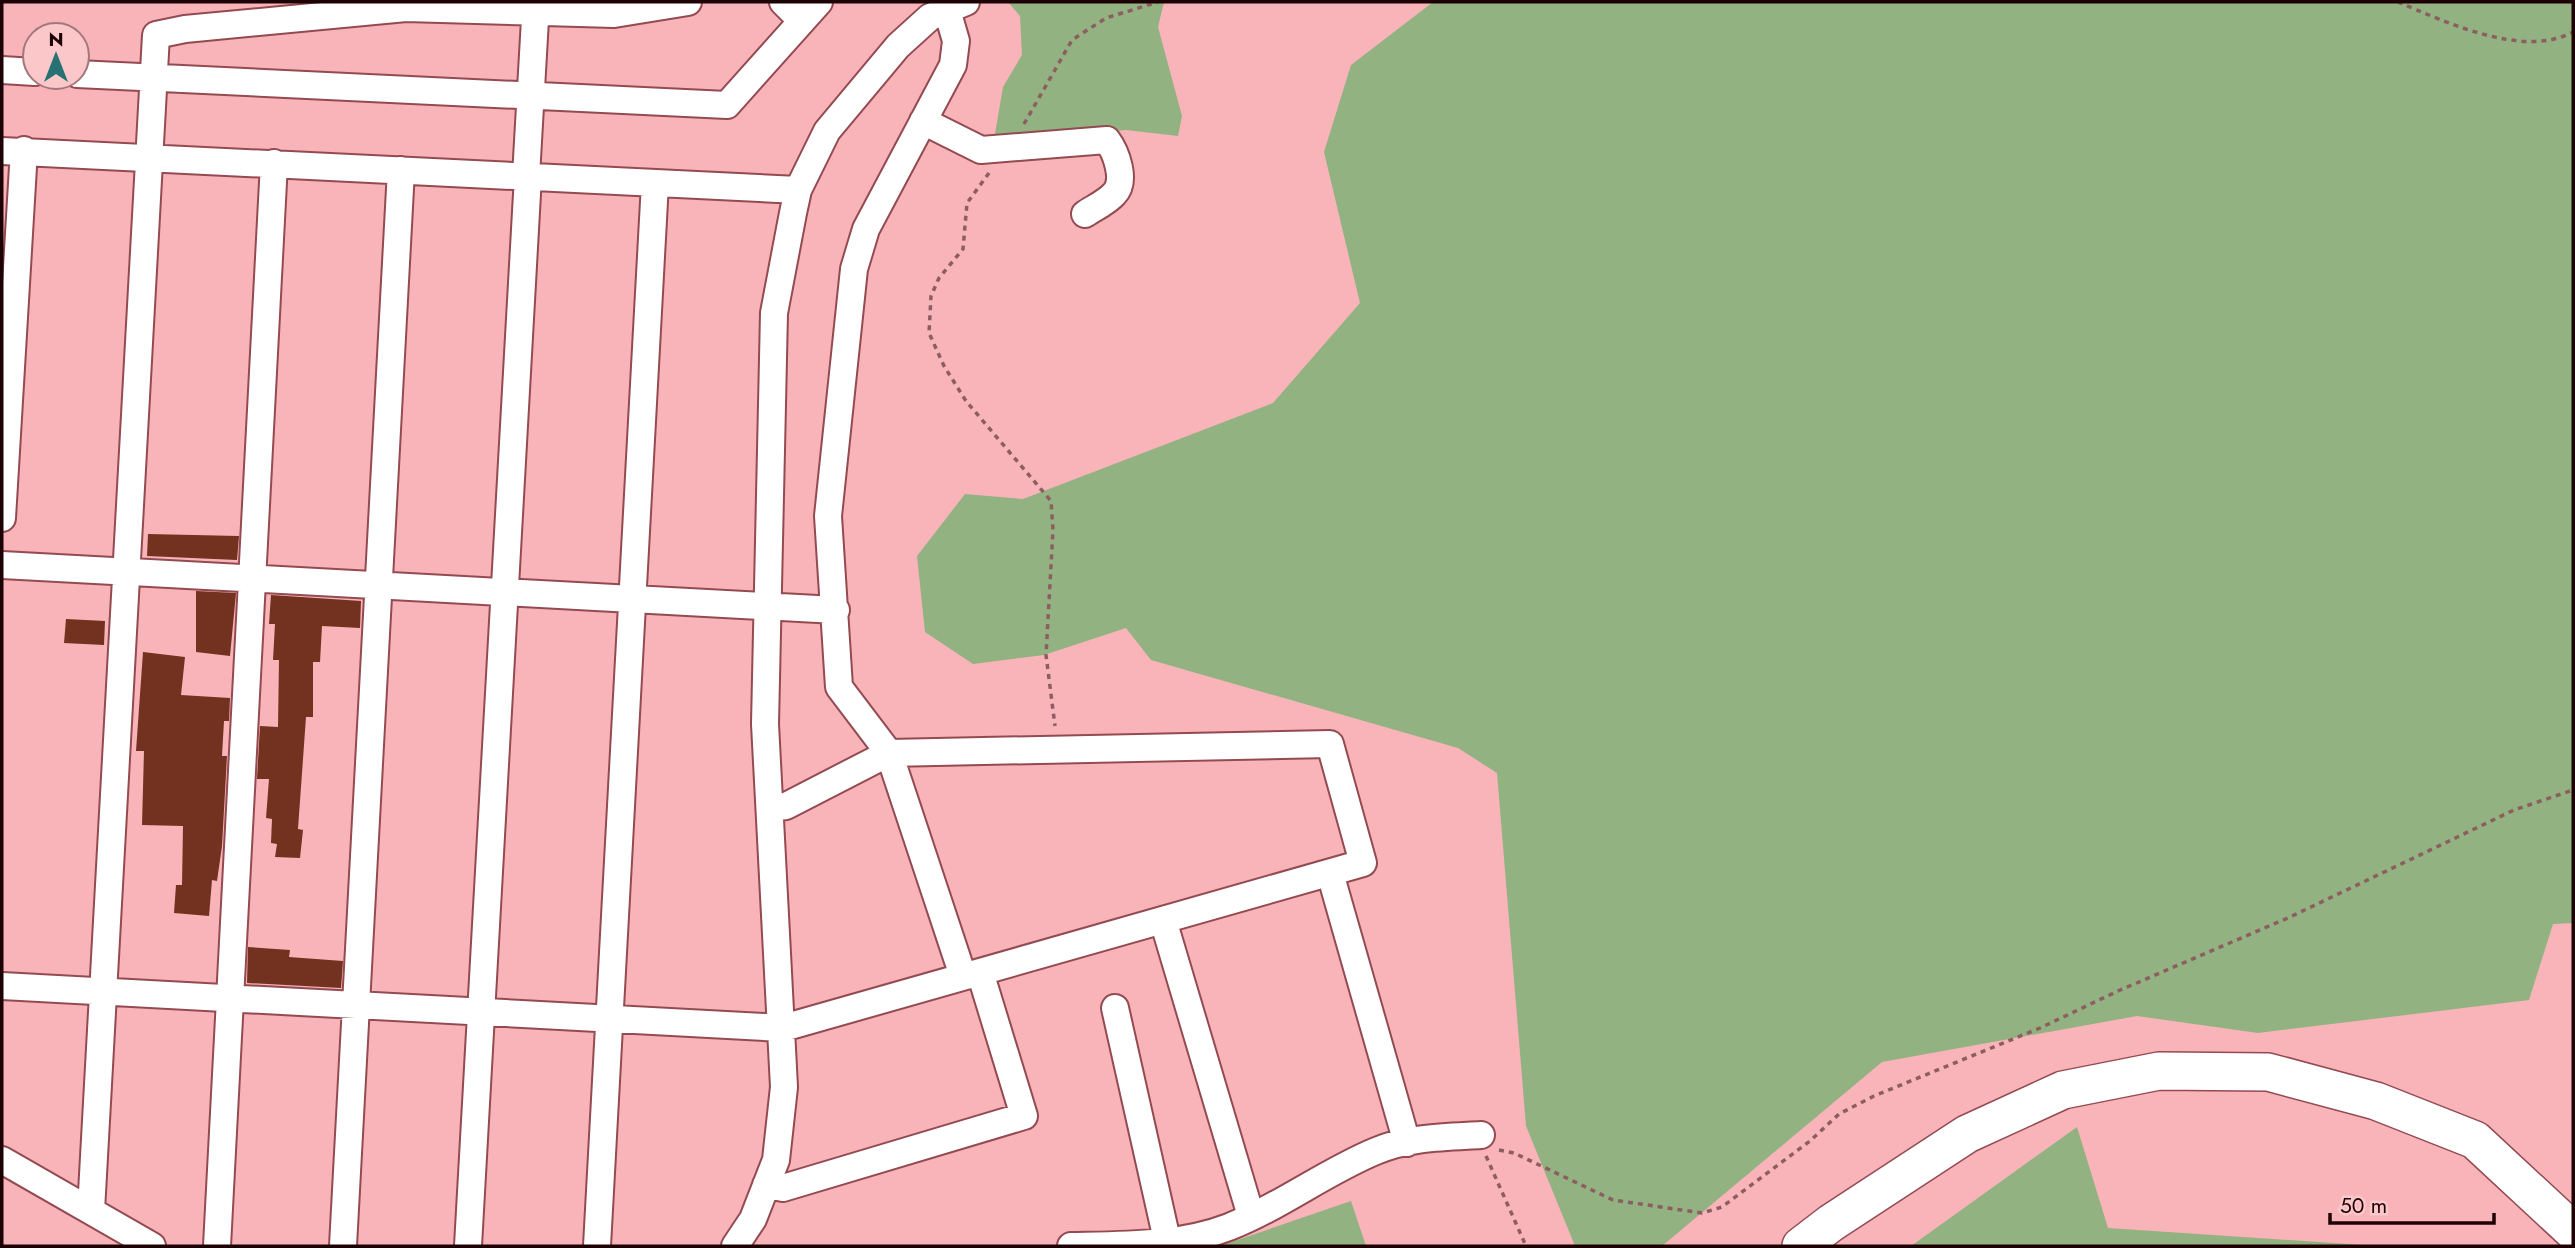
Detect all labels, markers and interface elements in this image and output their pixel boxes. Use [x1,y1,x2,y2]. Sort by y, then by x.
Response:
north arrow [21,21,91,91]
text: N [48,26,64,53]
scale bar [2330,1182,2494,1226]
text: 50 m [2340,1191,2387,1221]

